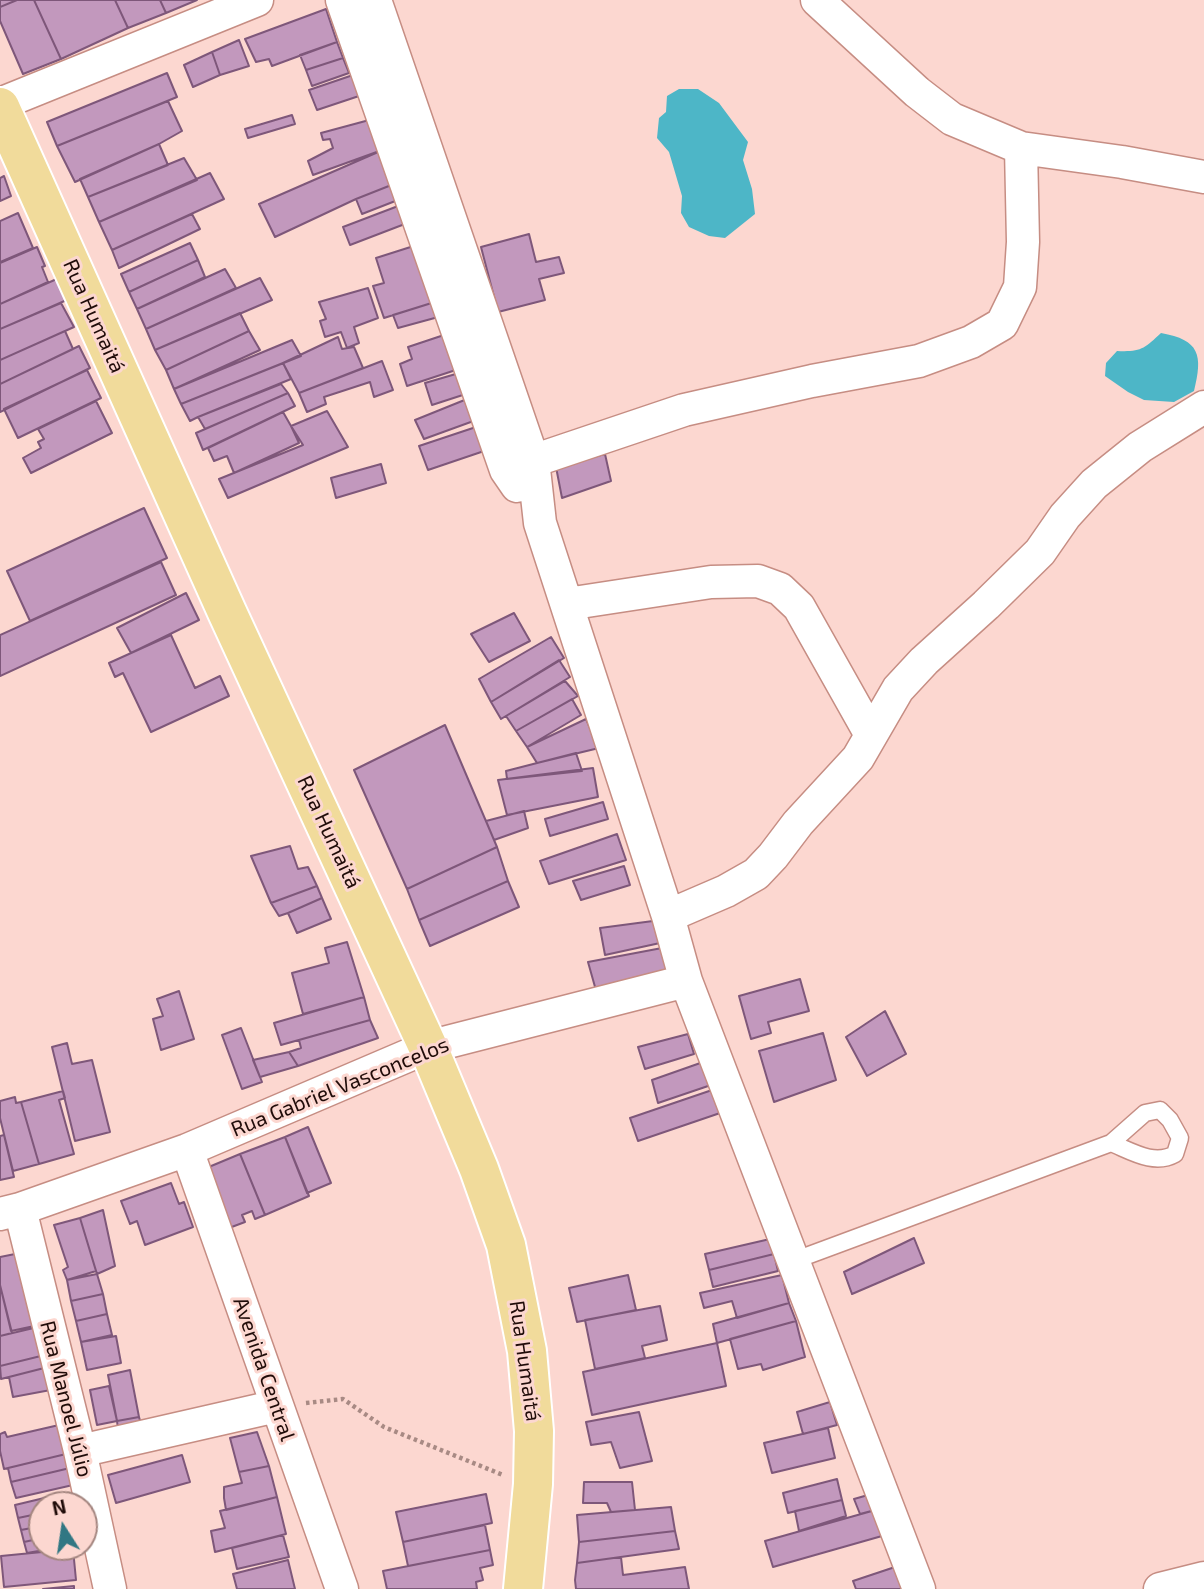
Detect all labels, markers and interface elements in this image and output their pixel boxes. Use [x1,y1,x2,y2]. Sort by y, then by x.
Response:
street label: Rua Humaitá [58,255,130,377]
street label: Rua Humaitá [292,771,366,893]
street label: Rua Gabriel Vasconcelos [227,1032,453,1142]
street label: Avenida Central [228,1294,300,1444]
street label: Rua Humaitá [504,1299,546,1423]
street label: Rua Manoel Júlio [34,1318,98,1480]
north arrow [28,1491,98,1561]
text: N [50,1494,68,1520]

